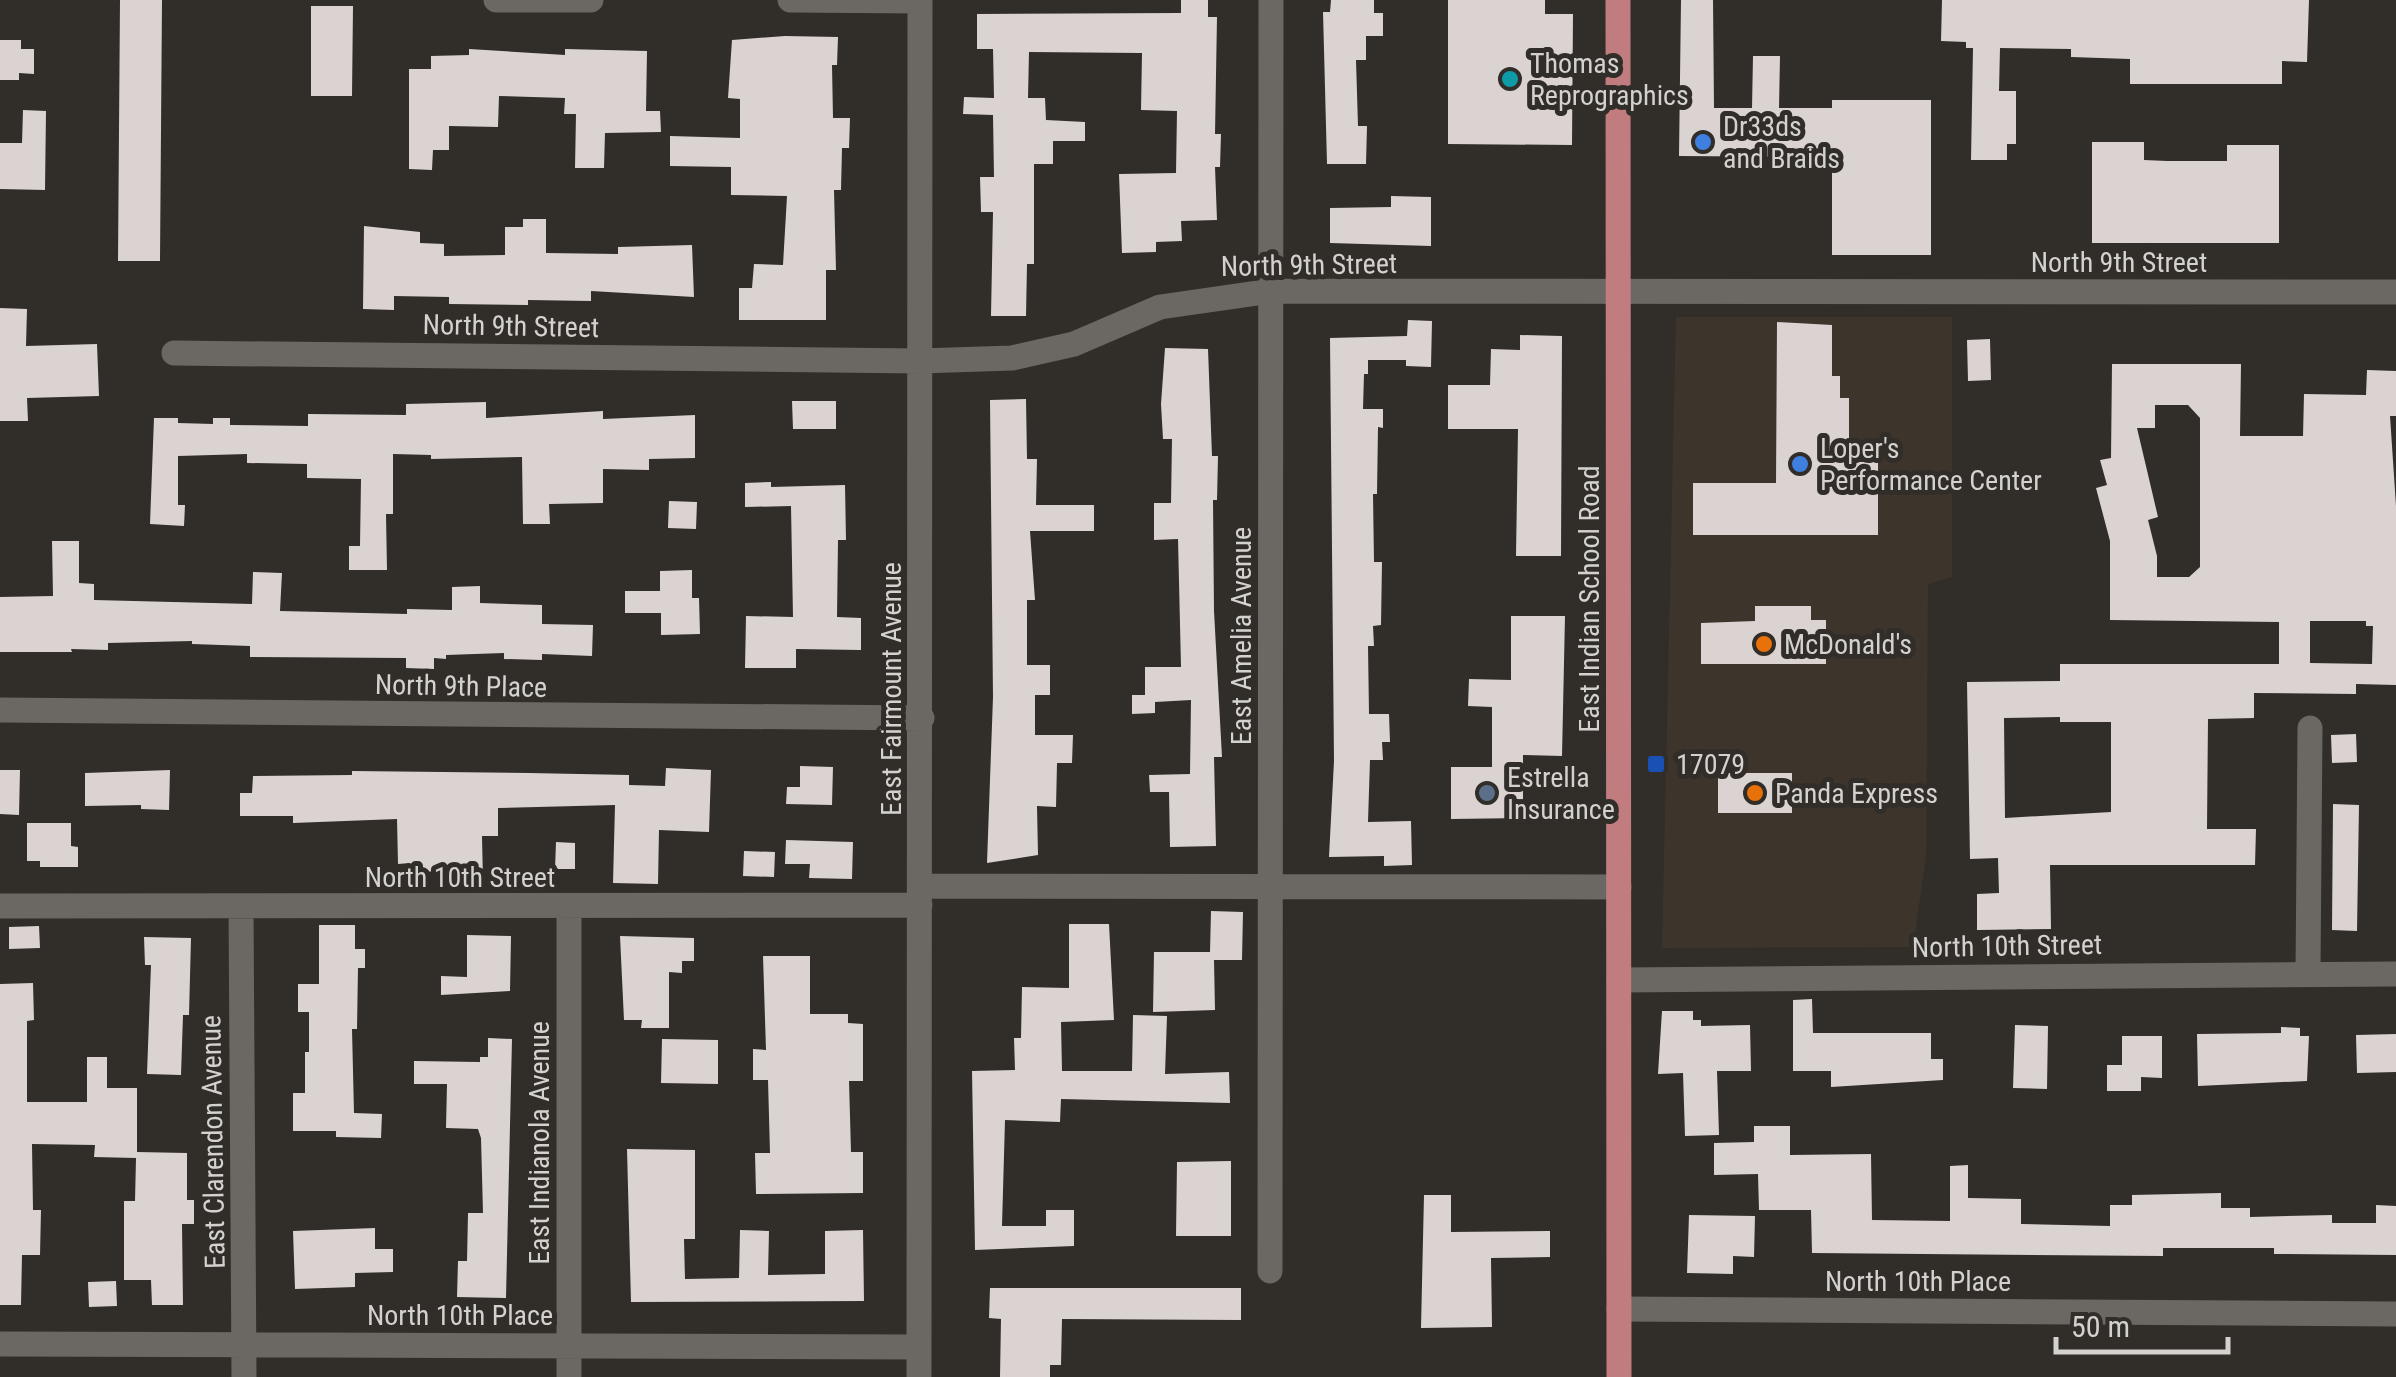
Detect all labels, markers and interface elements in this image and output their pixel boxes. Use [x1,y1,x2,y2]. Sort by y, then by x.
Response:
place label: Thomas Reprographics [1530,47,1689,112]
marker: Thomas Reprographics [1499,68,1521,90]
place label: Dr33ds and Braids [1723,110,1840,175]
marker: Dr33ds and Braids [1692,131,1714,153]
street label: North 9th Street [2031,246,2207,279]
street label: North 9th Street [1220,247,1398,283]
street label: North 9th Street [422,308,600,344]
place label: Loper's Performance Center [1820,432,2042,497]
marker: Loper's Performance Center [1789,453,1811,475]
street label: East Indian School Road [1573,465,1606,733]
street label: East Amelia Avenue [1225,527,1258,745]
street label: East Fairmount Avenue [875,562,908,816]
place label: McDonald's [1784,628,1912,661]
marker: McDonald's [1753,633,1775,655]
street label: North 9th Place [375,668,547,704]
place label: 17079 [1676,748,1745,781]
marker: 17079 [1645,753,1667,775]
place label: Estrella Insurance [1507,761,1615,826]
place label: Panda Express [1775,777,1938,810]
marker: Estrella Insurance [1476,782,1498,804]
marker: Panda Express [1744,782,1766,804]
street label: North 10th Street [365,861,555,894]
street label: North 10th Street [1912,928,2102,964]
street label: East Clarendon Avenue [194,1015,232,1269]
street label: East Indianola Avenue [523,1021,556,1265]
street label: North 10th Place [1825,1265,2011,1298]
scale bar [2056,1292,2228,1354]
street label: North 10th Place [367,1299,553,1332]
text: 50 m [2071,1309,2130,1344]

